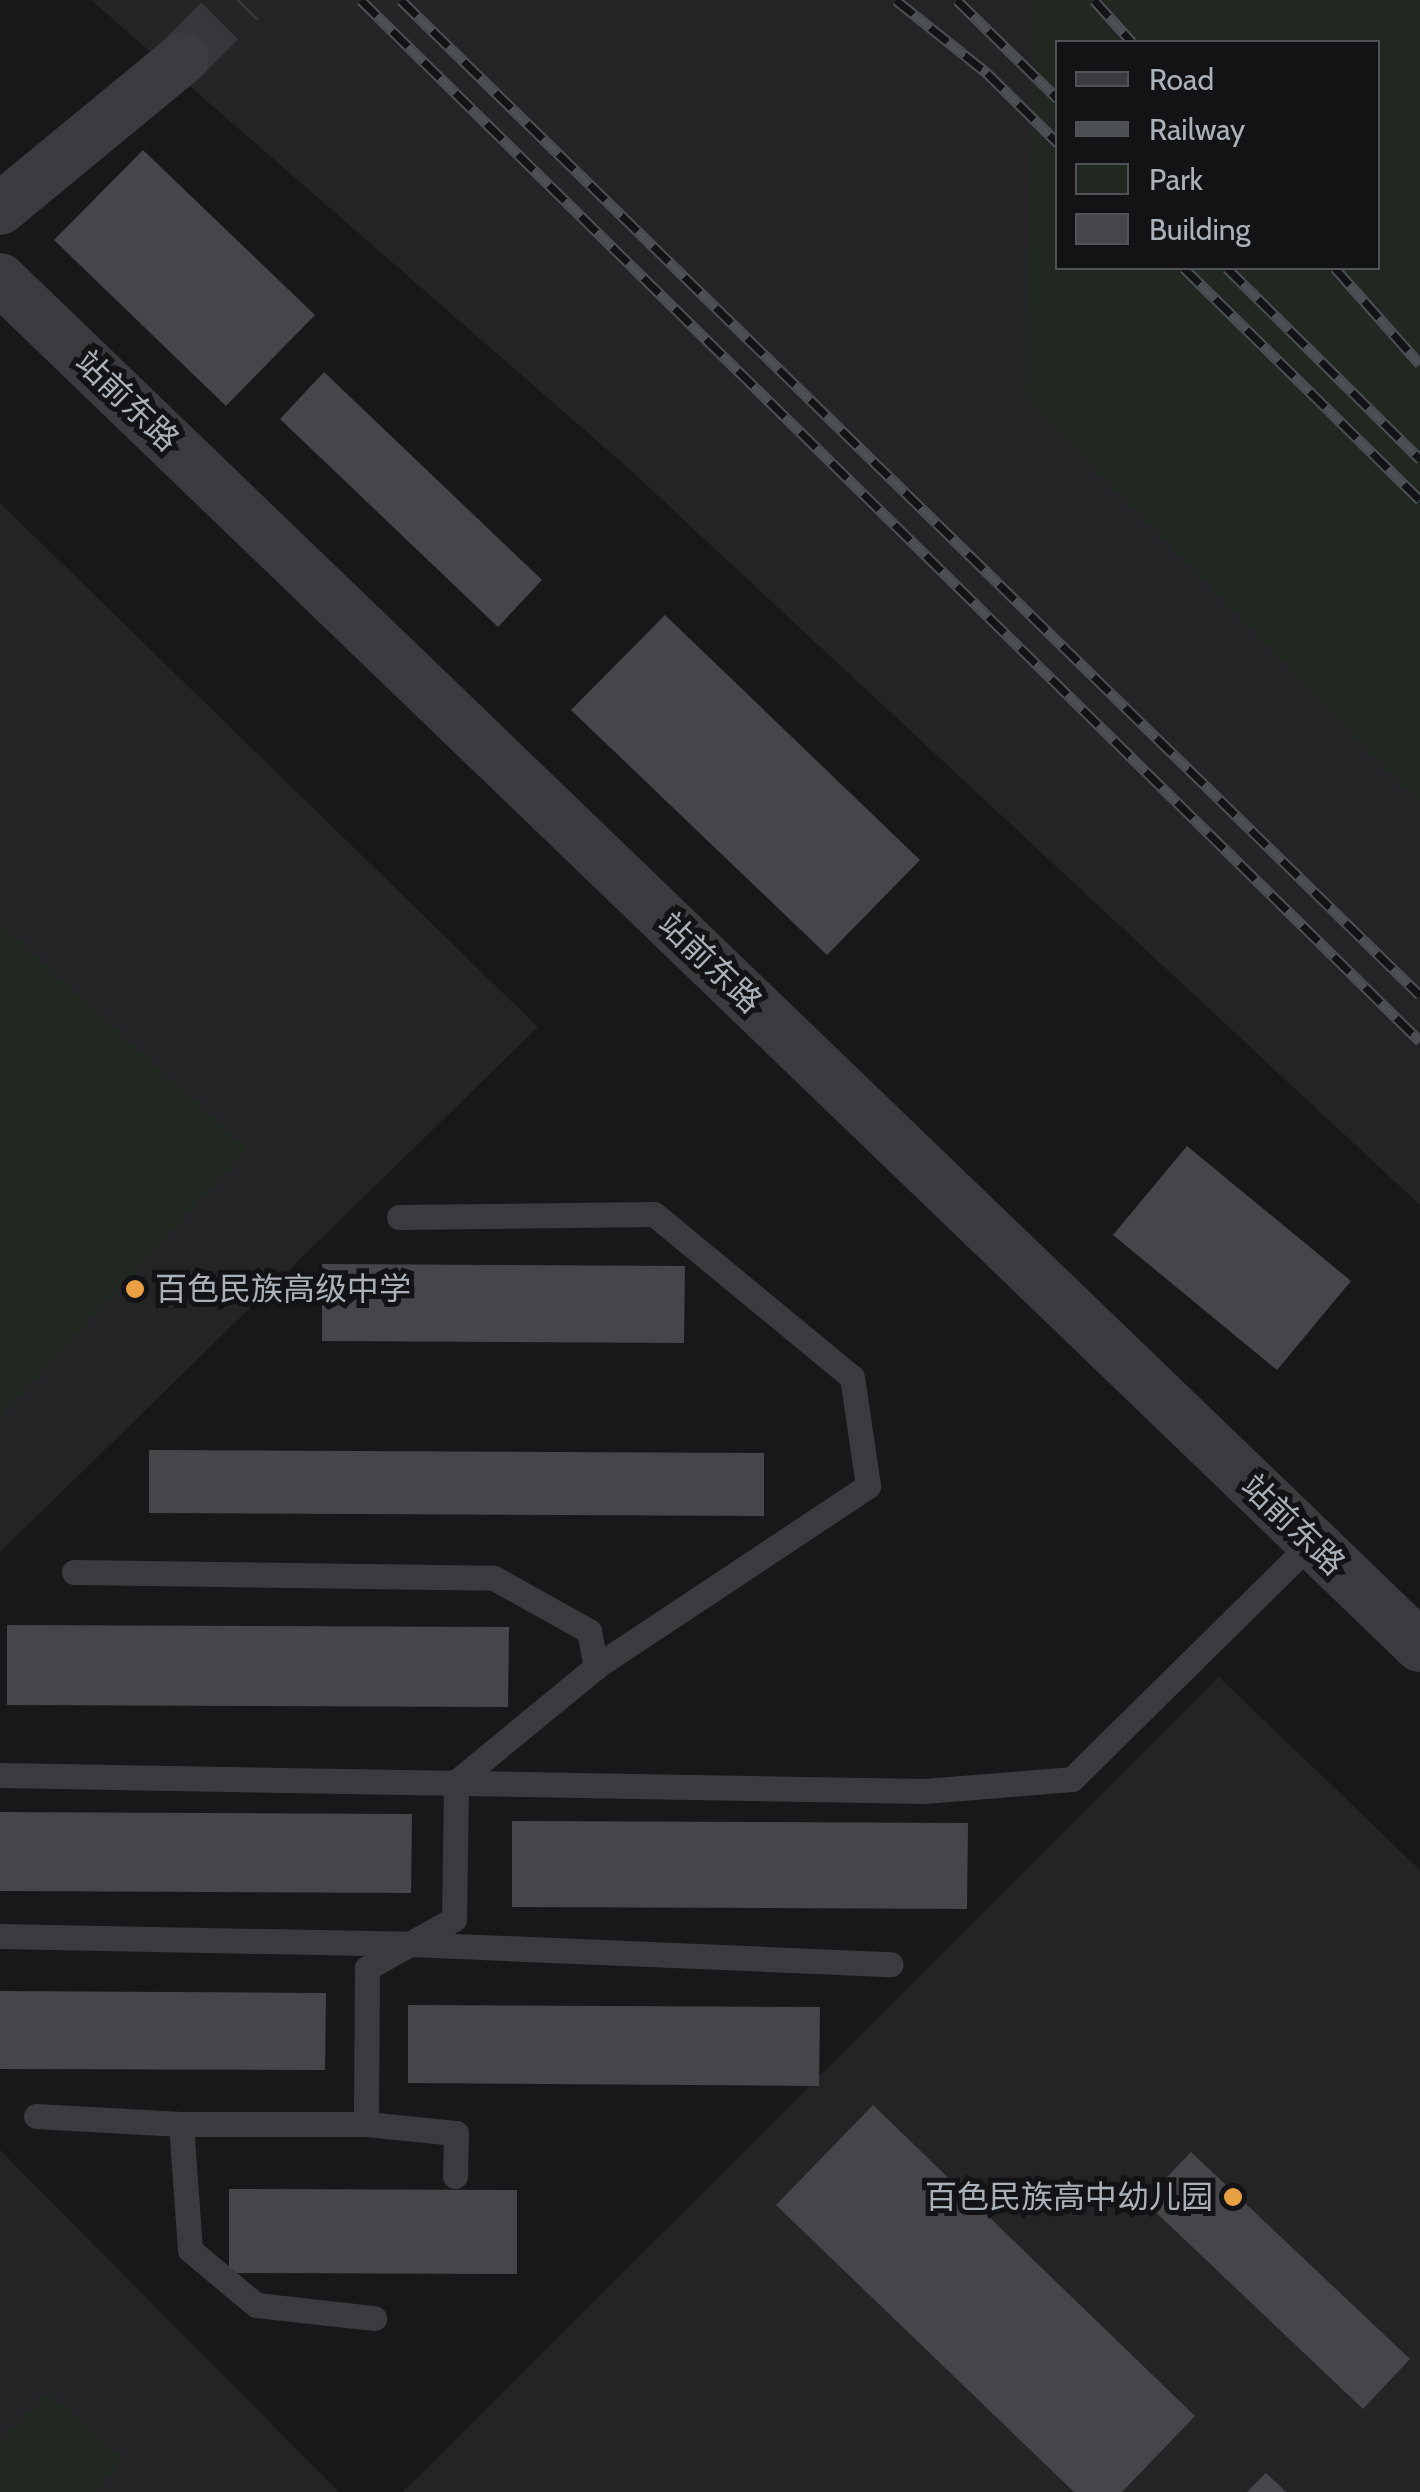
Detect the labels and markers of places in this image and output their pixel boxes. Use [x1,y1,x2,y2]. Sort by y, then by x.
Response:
place label: 百色民族高级中学 [155,1270,411,1308]
marker: 百色民族高级中学 [124,1278,146,1300]
place label: 百色民族高中幼儿园 [925,2178,1213,2216]
marker: 百色民族高中幼儿园 [1222,2186,1244,2208]

